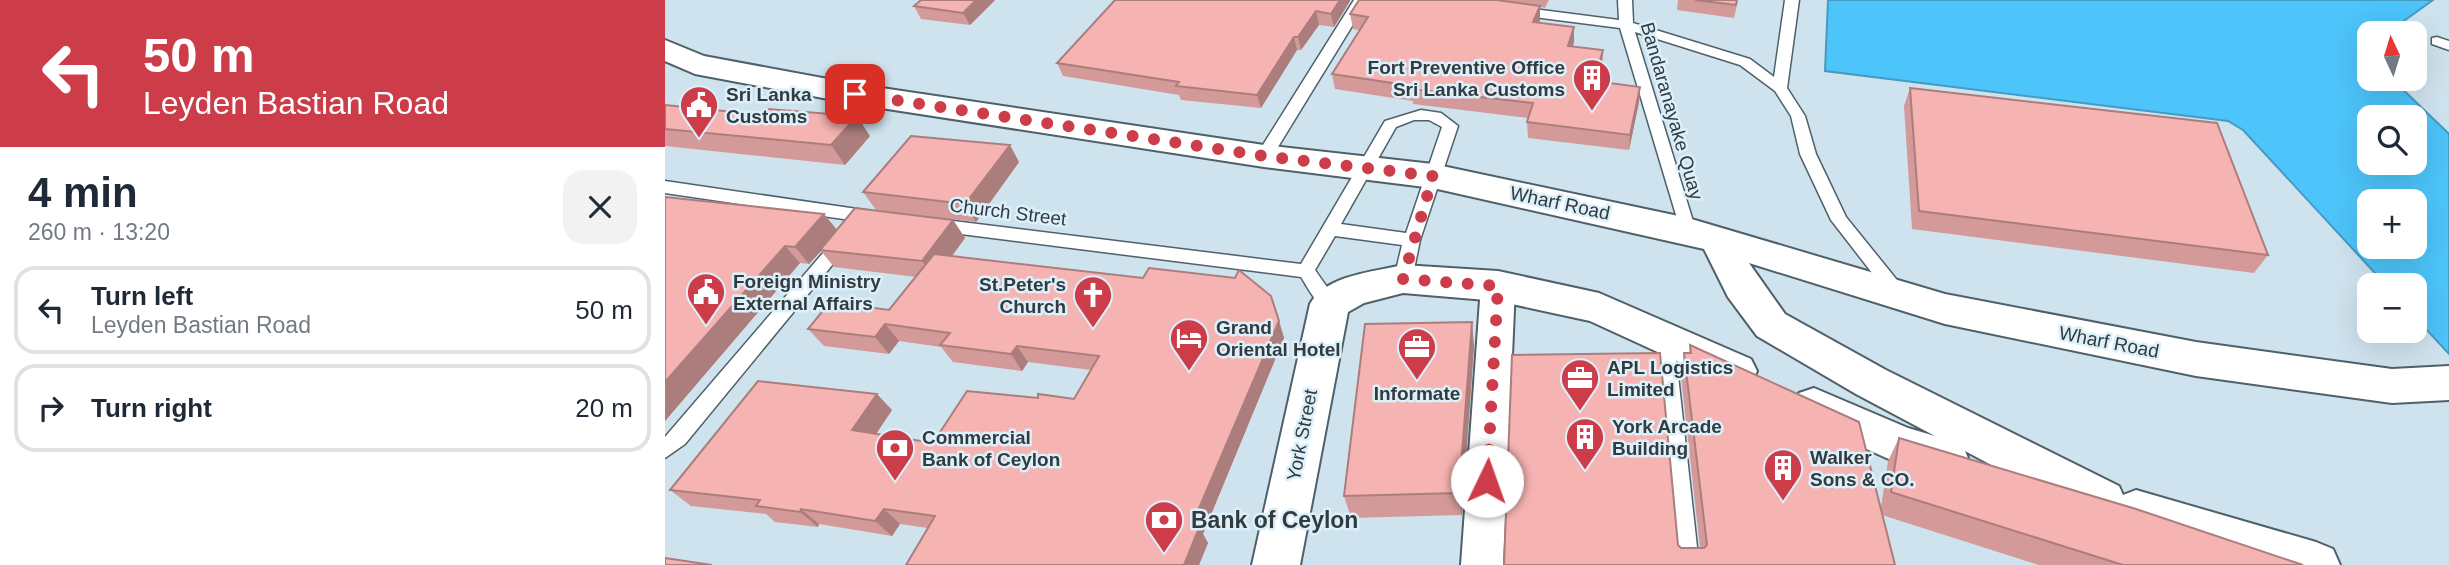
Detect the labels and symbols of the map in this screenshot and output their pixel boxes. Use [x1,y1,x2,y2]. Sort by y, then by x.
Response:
street label: Bandaranayake Quay [1637,20,1708,203]
north arrow [2357,21,2427,91]
place label: Fort Preventive Office Sri Lanka Customs [1368,57,1565,100]
building icon: Fort Preventive Office Sri Lanka Customs [1571,57,1613,112]
pin [825,64,885,124]
public building icon: Sri Lanka Customs [678,84,720,139]
place label: Sri Lanka Customs [726,84,812,127]
street label: Wharf Road [1508,182,1612,224]
street label: Church Street [949,194,1068,230]
public building icon: Foreign Ministry External Affairs [685,271,727,326]
place label: Foreign Ministry External Affairs [733,271,881,314]
place label: St.Peter's Church [979,274,1066,317]
church icon: St.Peter's Church [1072,274,1114,329]
hotel icon: Grand Oriental Hotel [1168,317,1210,372]
place label: Grand Oriental Hotel [1216,317,1341,360]
street label: Wharf Road [2057,322,2161,362]
office icon: Informate [1396,326,1438,381]
office icon: APL Logistics Limited [1559,357,1601,412]
place label: APL Logistics Limited [1607,357,1733,400]
place label: Informate [1374,383,1460,404]
street label: York Street [1283,387,1321,483]
building icon: York Arcade Building [1564,416,1606,471]
place label: York Arcade Building [1612,416,1722,459]
bank icon: Commercial Bank of Ceylon [874,427,916,482]
place label: Commercial Bank of Ceylon [922,427,1060,470]
position arrow [1450,444,1524,518]
building icon: Walker Sons & CO. [1762,447,1804,502]
place label: Walker Sons & CO. [1810,447,1915,490]
bank icon: Bank of Ceylon [1143,499,1185,554]
place label: Bank of Ceylon [1191,507,1358,533]

